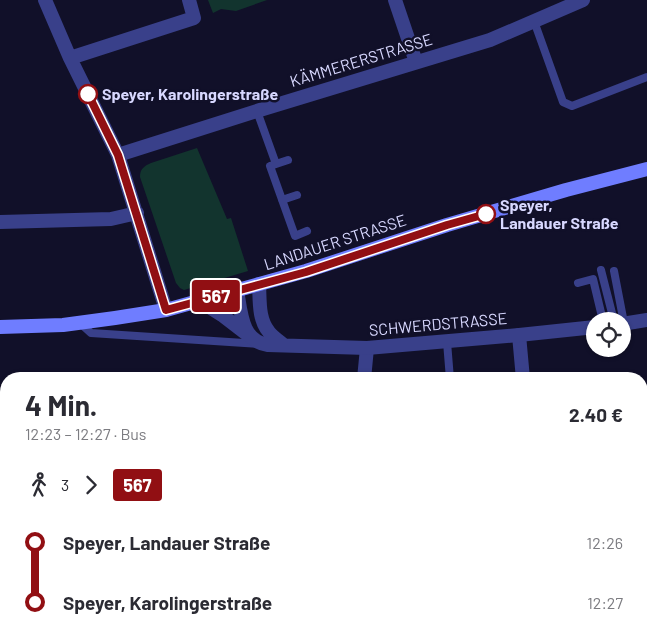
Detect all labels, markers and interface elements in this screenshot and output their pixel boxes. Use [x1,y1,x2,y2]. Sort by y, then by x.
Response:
street label: KÄMMERERSTRASSE [287,29,434,90]
marker: Speyer, Karolingerstraße [78,84,98,104]
place label: Speyer, Karolingerstraße [102,84,278,103]
place label: Speyer, Landauer Straße [500,195,619,232]
marker: Speyer, Landauer Straße [476,204,496,224]
street label: LANDAUER STRASSE [261,210,408,273]
line badge: 567 [187,280,245,312]
text: 567 [202,285,230,307]
street label: SCHWERDSTRASSE [368,308,508,339]
map controls [586,312,631,357]
button: locate [586,312,631,357]
text: 4 Min. [25,388,97,422]
text: 2.40 € [569,403,623,426]
text: 12:23 – 12:27 · Bus [25,424,147,443]
icon: walk [25,471,53,499]
icon: forward [77,471,105,499]
text: 567 [123,474,152,496]
text: 3 [61,475,69,494]
text: Speyer, Landauer Straße [63,531,270,554]
text: 12:26 [587,533,623,552]
text: Speyer, Karolingerstraße [63,591,272,614]
text: 12:27 [587,593,623,612]

